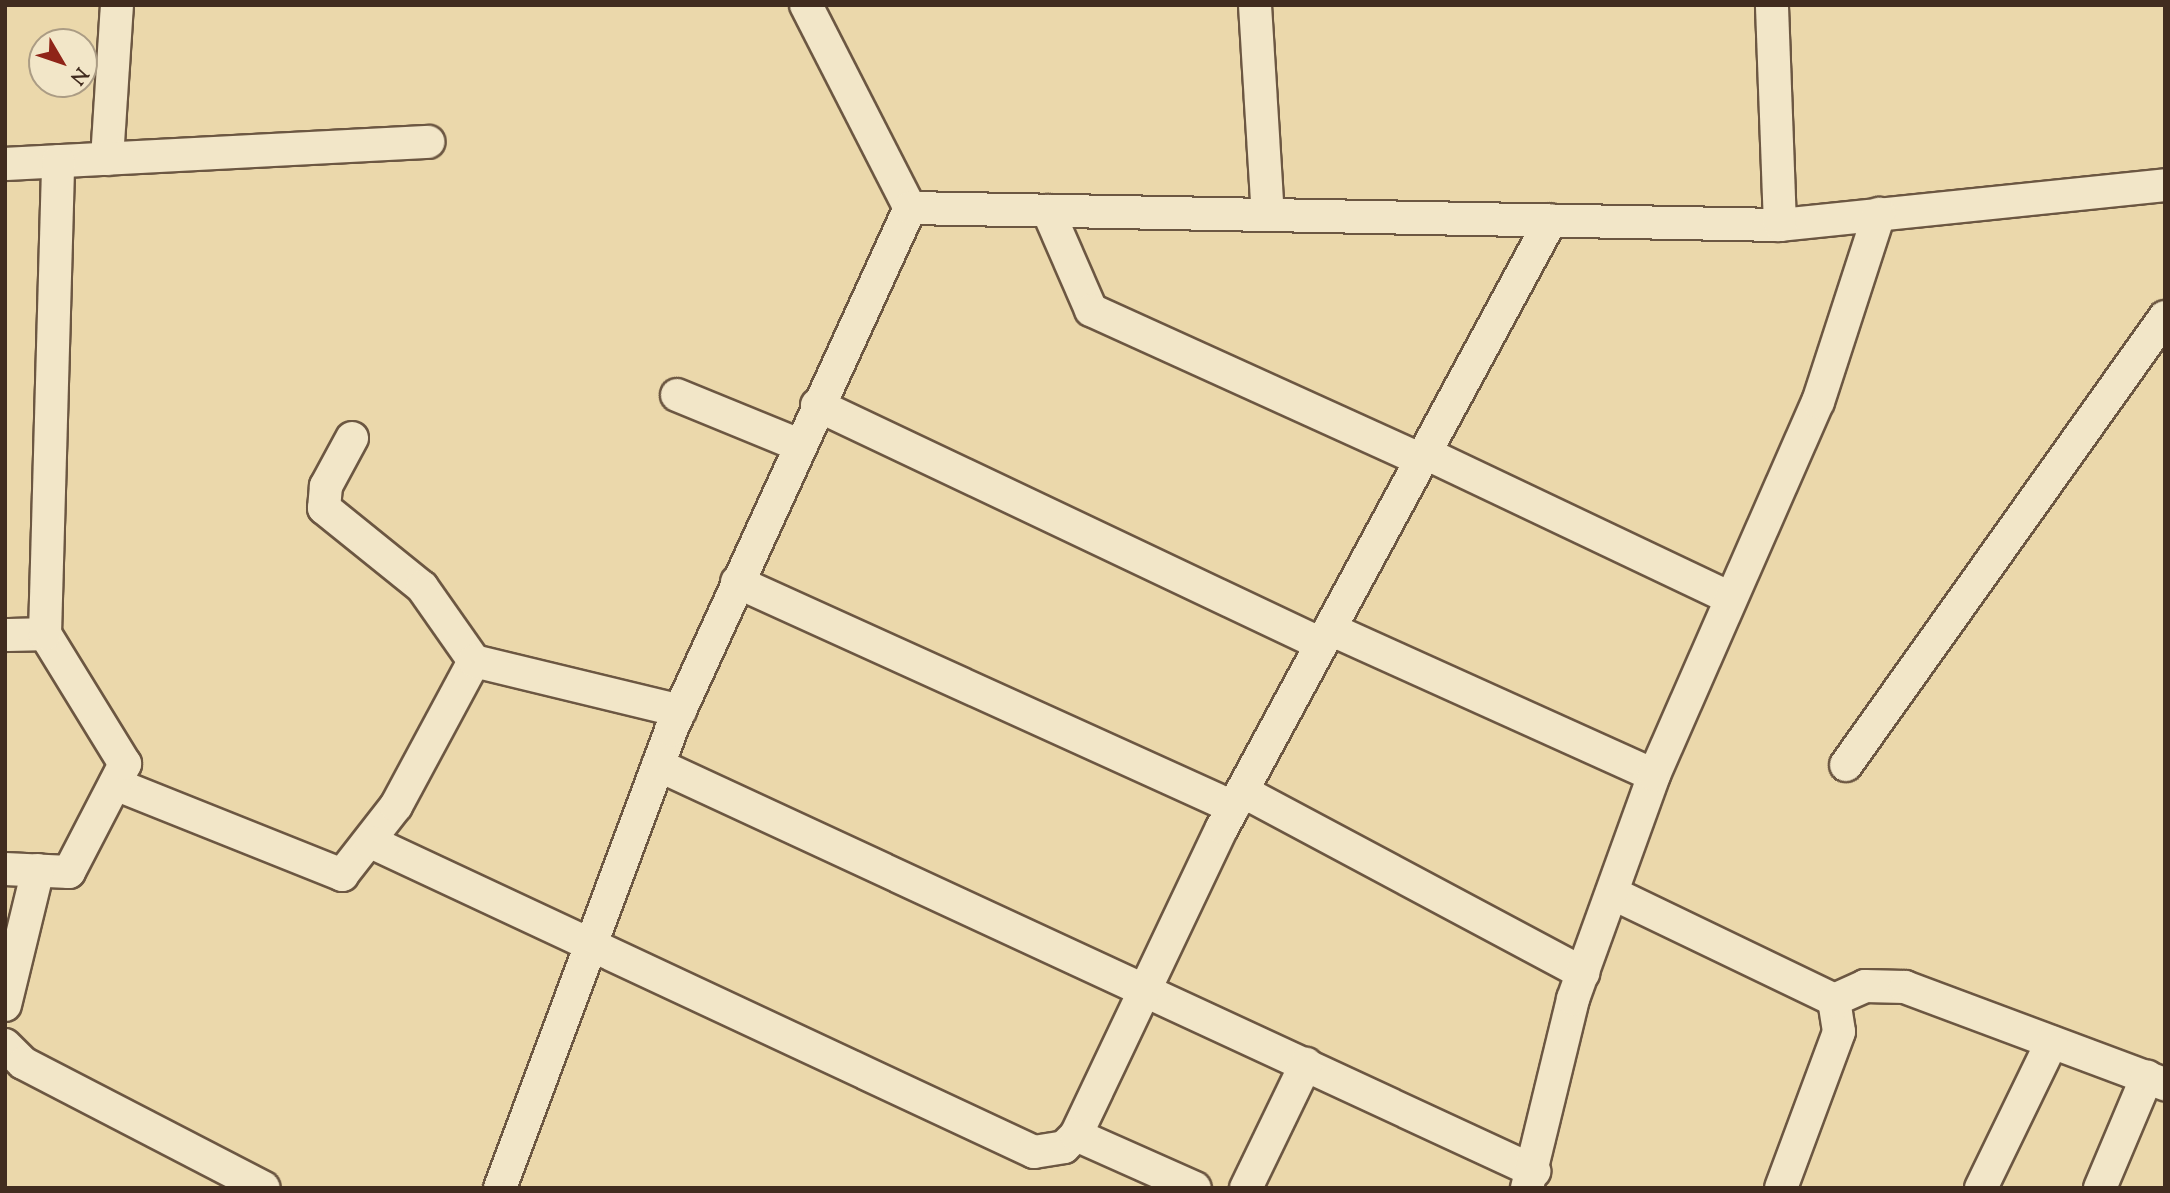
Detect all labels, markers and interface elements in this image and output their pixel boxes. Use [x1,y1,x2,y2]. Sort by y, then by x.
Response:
north arrow [28,28,98,98]
text: N [63,61,93,90]

